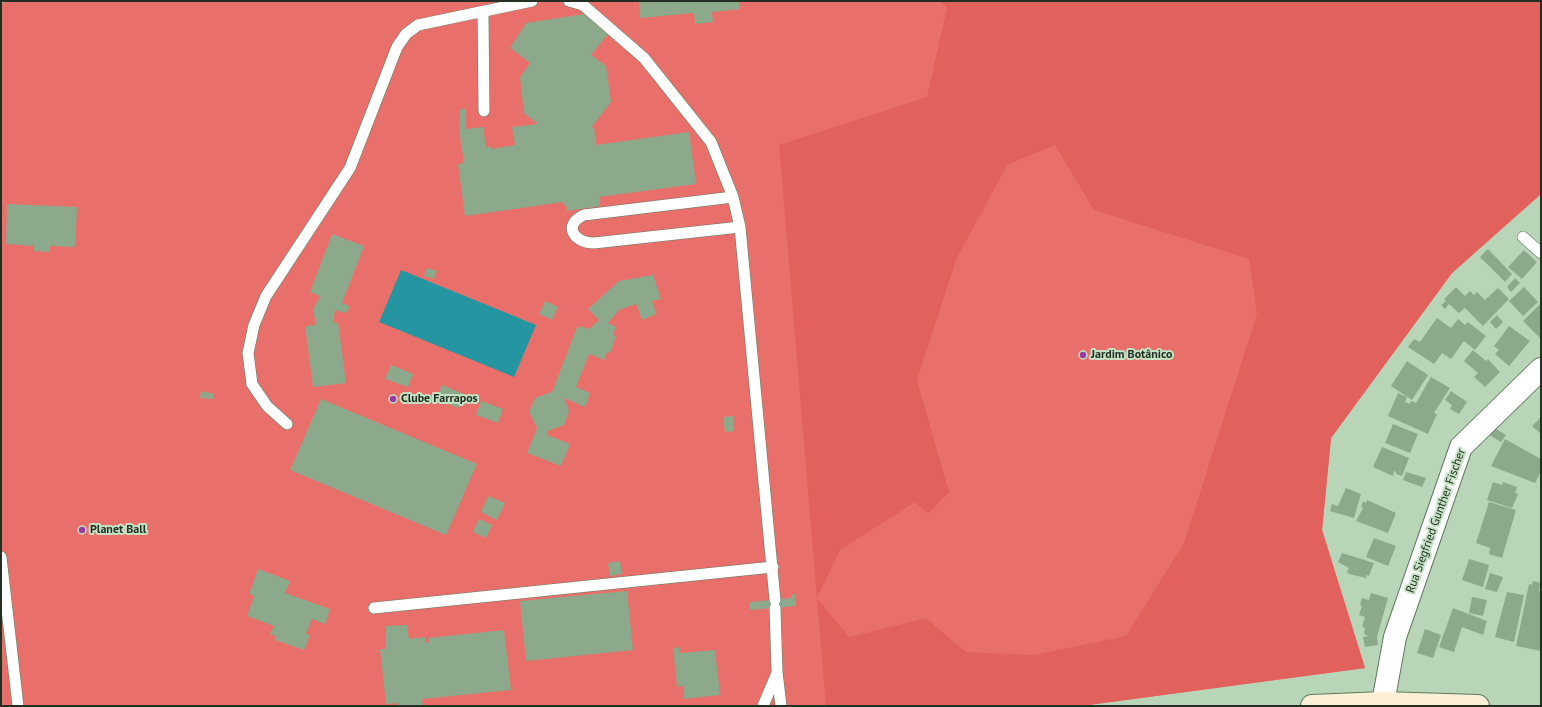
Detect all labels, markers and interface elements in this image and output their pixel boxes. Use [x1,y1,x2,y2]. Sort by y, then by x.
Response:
place label: Jardim Botânico [1091,348,1172,362]
marker: Jardim Botânico [1078,350,1088,360]
place label: Clube Farrapos [401,392,478,406]
marker: Clube Farrapos [388,394,398,404]
street label: Rua Siegfried Gunther Fischer [1403,447,1469,595]
place label: Planet Ball [90,523,146,537]
marker: Planet Ball [77,525,87,535]

